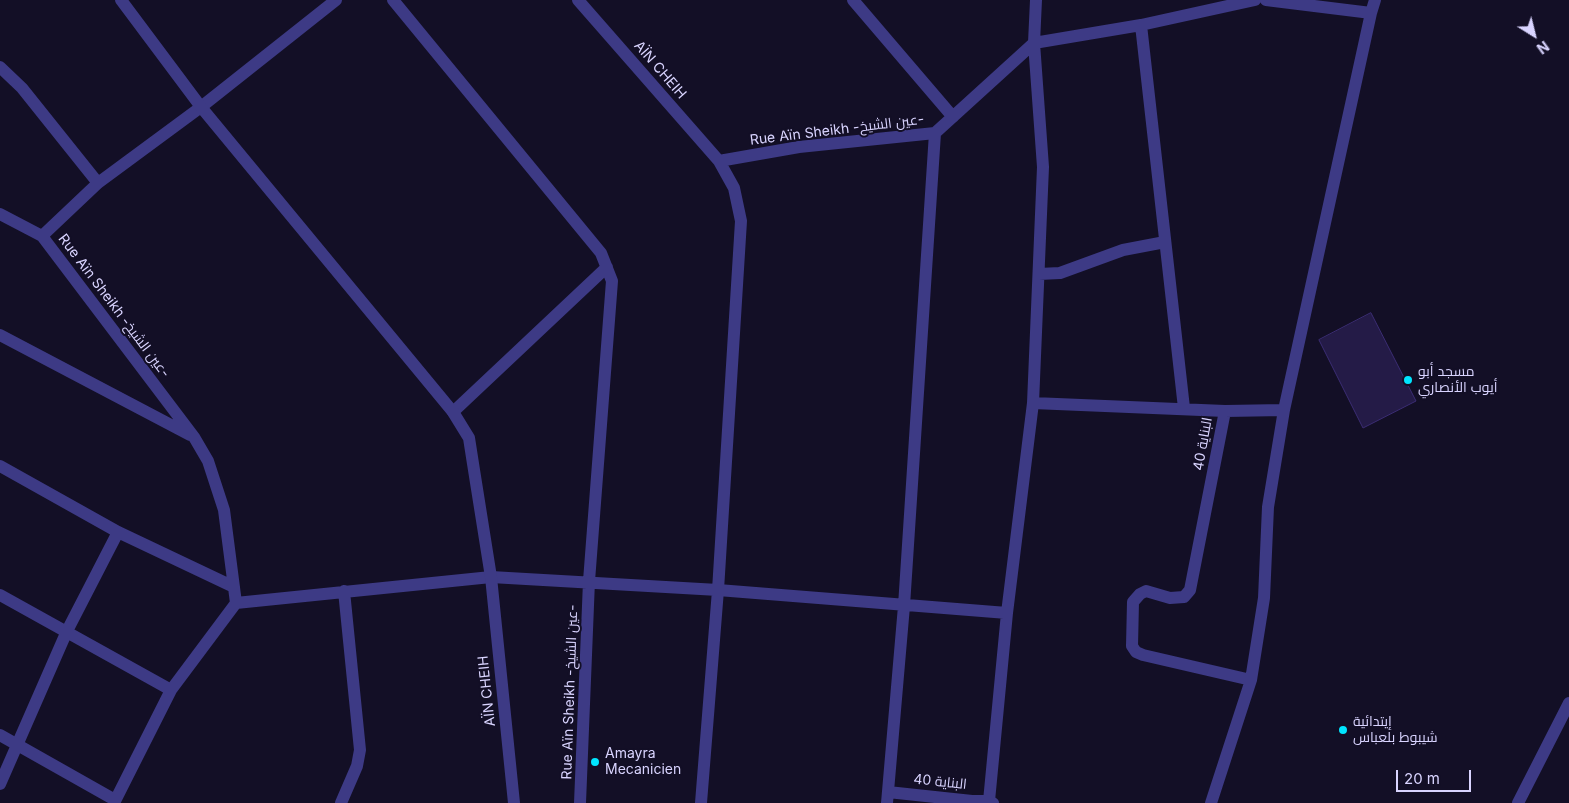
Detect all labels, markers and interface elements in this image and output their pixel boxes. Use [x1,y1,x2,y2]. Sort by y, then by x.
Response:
north arrow [1509,10,1559,60]
street label: AÏN CHEIH [630,38,690,102]
text: N [1534,38,1552,58]
street label: Rue Aïn Sheikh -عين الشيخ- [749,111,925,149]
street label: Rue Aïn Sheikh -عين الشيخ- [55,231,173,381]
place label: مسجد أبو أيوب الأنصاري [1418,364,1497,397]
marker: مسجد أبو أيوب الأنصاري [1402,374,1414,386]
street label: البناية 40 [1190,416,1216,472]
street label: Rue Aïn Sheikh -عين الشيخ- [559,604,581,780]
street label: AÏN CHEIH [475,655,499,727]
place label: إيتدائية شيبوط بلعباس [1353,714,1438,746]
marker: إيتدائية شيبوط بلعباس [1337,724,1349,736]
place label: Amayra Mecanicien [605,746,681,779]
marker: Amayra Mecanicien [589,756,601,768]
scale bar [1399,760,1474,792]
text: 20 m [1404,769,1440,788]
street label: البناية 40 [912,771,968,793]

